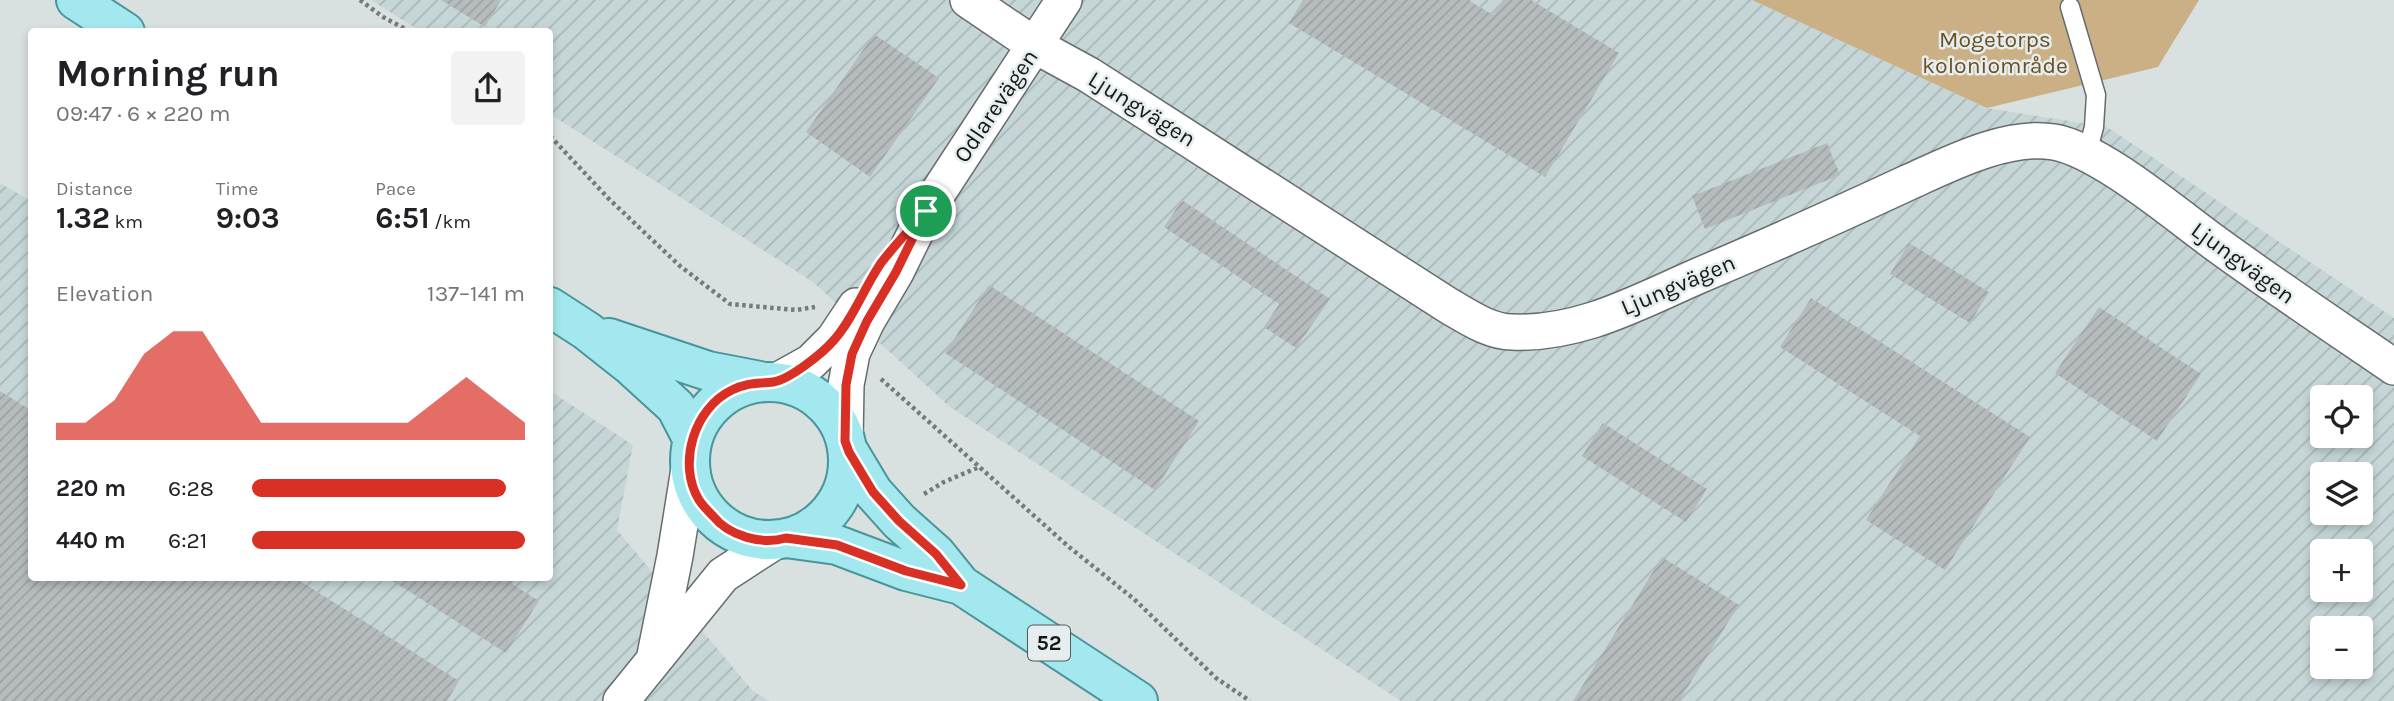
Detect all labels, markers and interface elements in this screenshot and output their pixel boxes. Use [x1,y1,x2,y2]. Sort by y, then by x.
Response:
park label: Mogetorps koloniområde [1922,26,2068,79]
street label: Odlarevägen [948,44,1044,168]
text: Morning run [56,51,280,96]
button: share [451,51,525,125]
street label: Ljungvägen [1083,65,1201,153]
text: 09:47 · 6 × 220 m [56,100,230,127]
text: Distance [56,178,133,200]
text: Time [216,178,258,200]
text: Pace [375,178,416,200]
pin [896,181,956,241]
icon: arrive [907,192,945,230]
text: 1.32 [56,200,110,236]
text: 9:03 [216,200,280,236]
text: 6:51 [375,200,430,236]
text: km [110,211,143,233]
text: /km [430,211,471,233]
street label: Ljungvägen [2186,216,2300,310]
street label: Ljungvägen [1617,249,1739,321]
text: Elevation [56,280,153,307]
text: 137–141 m [427,280,525,307]
map controls [2310,385,2373,679]
button: locate [2310,385,2373,448]
button: layers [2310,462,2373,525]
text: 220 m [56,475,126,502]
text: 6:28 [168,475,214,502]
text: 440 m [56,527,126,554]
text: 6:21 [168,527,207,554]
button: + [2310,539,2373,602]
button: − [2310,616,2373,679]
road number: 52 [1028,626,1070,660]

